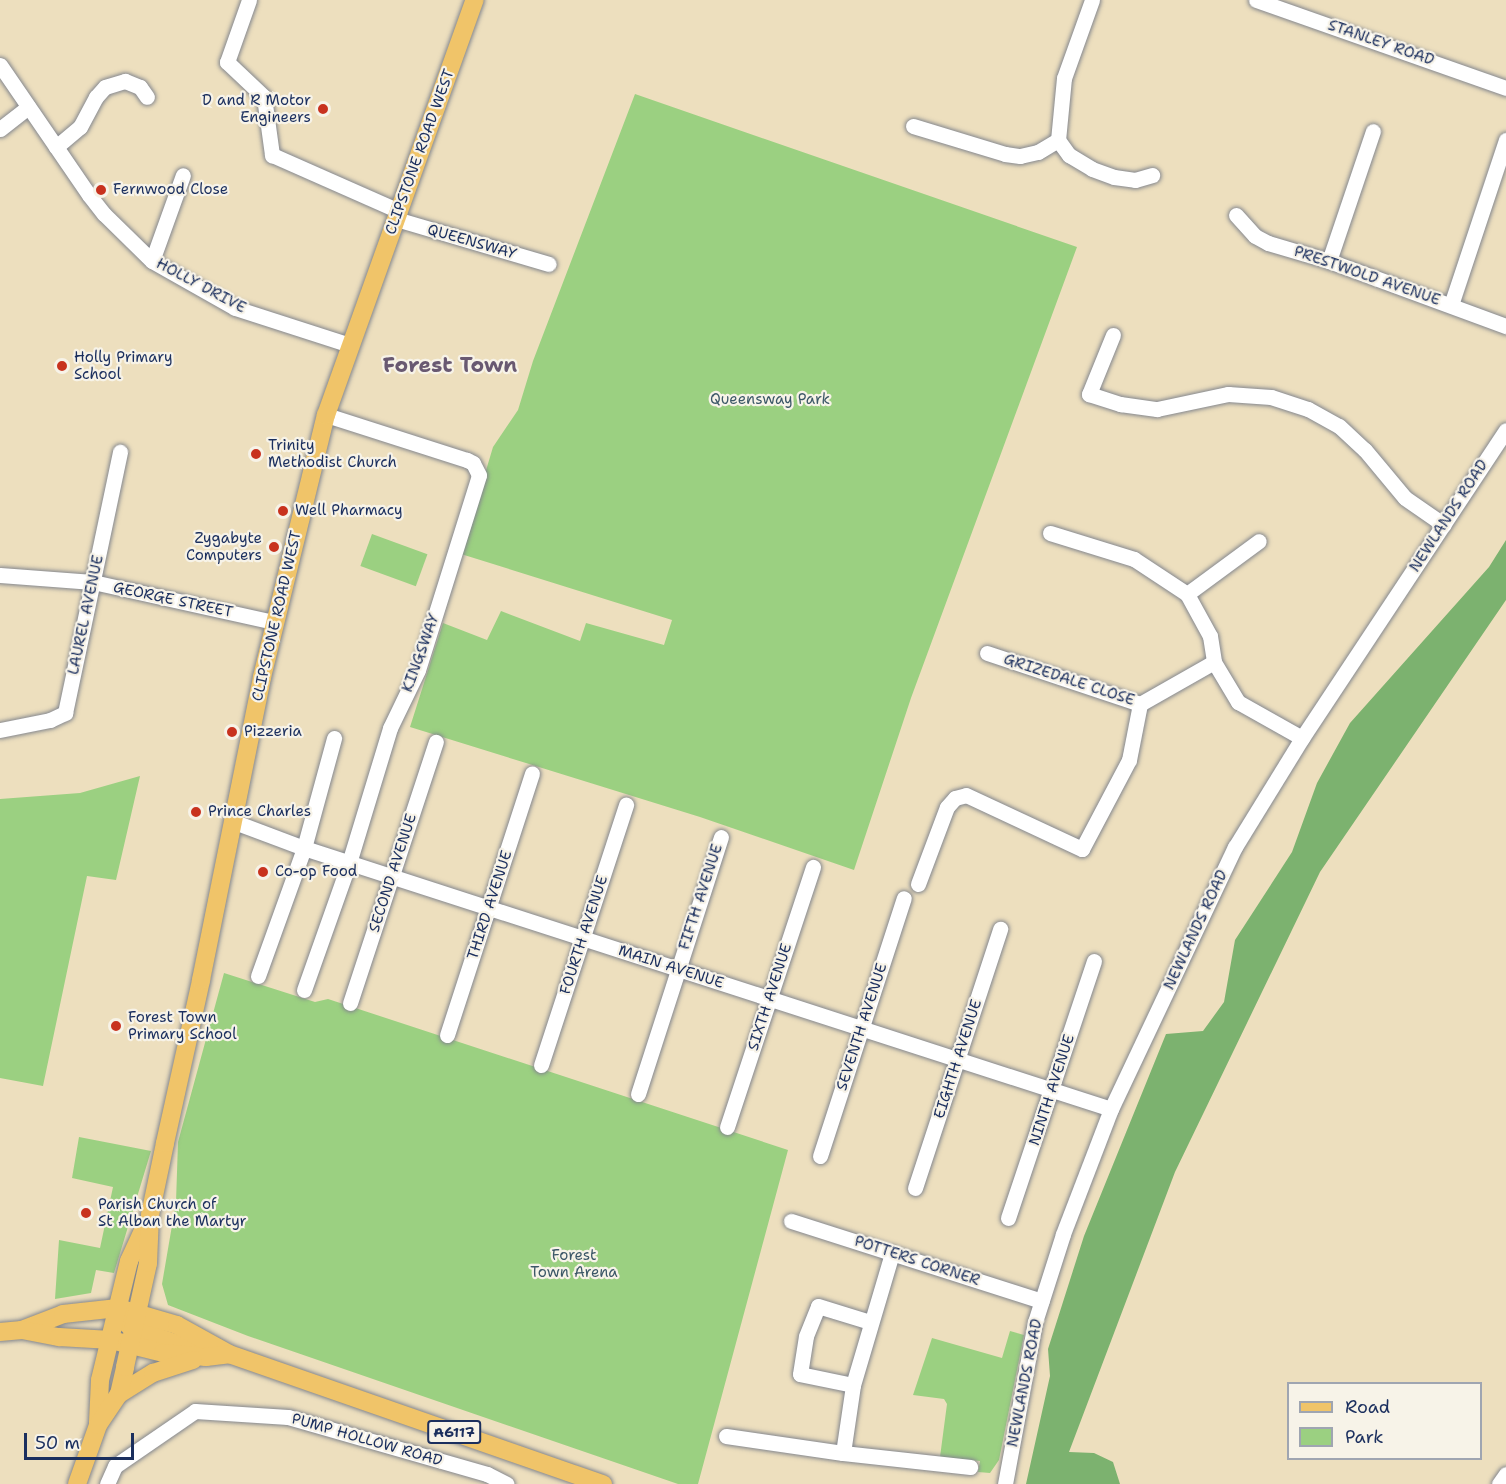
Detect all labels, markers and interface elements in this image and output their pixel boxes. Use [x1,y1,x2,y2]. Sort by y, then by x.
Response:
street label: STANLEY ROAD [1326,16,1436,70]
street label: CLIPSTONE ROAD WEST [382,67,458,237]
place label: D and R Motor Engineers [202,91,311,126]
marker: D and R Motor Engineers [316,102,330,116]
place label: Fernwood Close [113,181,228,199]
marker: Fernwood Close [94,183,108,197]
street label: QUEENSWAY [425,221,519,263]
street label: PRESTWOLD AVENUE [1291,242,1443,310]
street label: HOLLY DRIVE [153,255,249,317]
place label: Holly Primary School [74,348,173,383]
district label: Forest Town [383,352,517,378]
marker: Holly Primary School [55,359,69,373]
park label: Queensway Park [710,391,830,409]
place label: Trinity Methodist Church [268,436,397,471]
marker: Trinity Methodist Church [249,447,263,461]
street label: NEWLANDS ROAD [1406,456,1492,576]
place label: Well Pharmacy [295,502,403,520]
marker: Well Pharmacy [276,504,290,518]
place label: Zygabyte Computers [186,529,262,564]
street label: CLIPSTONE ROAD WEST [249,529,305,703]
marker: Zygabyte Computers [267,540,281,554]
street label: LAUREL AVENUE [65,554,107,676]
street label: GEORGE STREET [111,579,235,621]
street label: KINGSWAY [399,611,443,695]
street label: GRIZEDALE CLOSE [1001,650,1137,710]
place label: Pizzeria [244,723,302,741]
marker: Pizzeria [225,725,239,739]
place label: Prince Charles [208,803,311,821]
marker: Prince Charles [189,805,203,819]
street label: SECOND AVENUE [365,811,421,935]
street label: FIFTH AVENUE [675,842,727,952]
street label: THIRD AVENUE [464,848,516,962]
place label: Co-op Food [275,863,357,881]
marker: Co-op Food [256,865,270,879]
street label: NEWLANDS ROAD [1160,867,1232,993]
street label: FOURTH AVENUE [556,873,612,997]
street label: MAIN AVENUE [616,941,726,993]
street label: SIXTH AVENUE [744,941,796,1053]
street label: SEVENTH AVENUE [833,961,891,1093]
street label: EIGHTH AVENUE [930,997,986,1121]
place label: Forest Town Primary School [128,1008,237,1043]
marker: Forest Town Primary School [109,1019,123,1033]
street label: NINTH AVENUE [1026,1032,1078,1148]
place label: Parish Church of St Alban the Martyr [98,1195,247,1230]
marker: Parish Church of St Alban the Martyr [79,1206,93,1220]
street label: POTTERS CORNER [852,1232,982,1290]
park label: Forest Town Arena [530,1246,618,1281]
street label: NEWLANDS ROAD [1004,1317,1046,1449]
legend [1287,1382,1482,1460]
text: Road [1345,1395,1390,1419]
street label: PUMP HOLLOW ROAD [289,1410,445,1470]
scale bar [27,1421,136,1459]
road number: A6117 [427,1421,481,1443]
text: Park [1345,1425,1384,1449]
text: 50 m [35,1431,80,1455]

